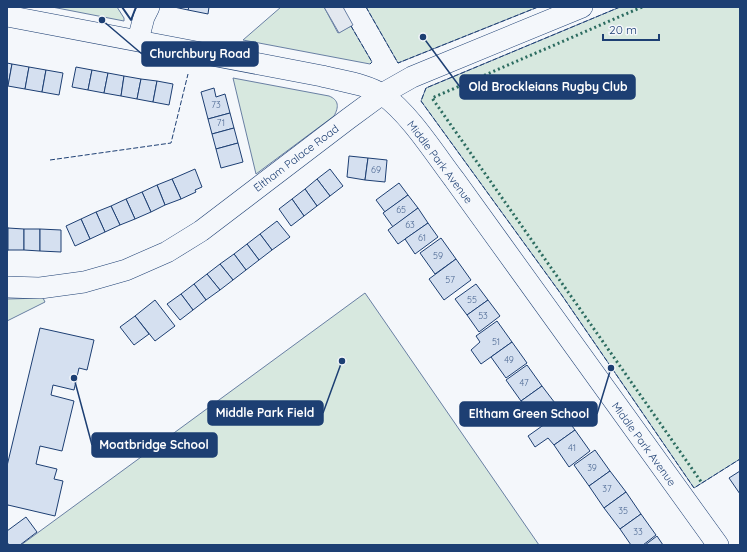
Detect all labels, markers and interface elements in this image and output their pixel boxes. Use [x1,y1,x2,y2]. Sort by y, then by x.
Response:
scale bar [603,16,659,42]
text: 20 m [609,22,637,37]
callout: Churchbury Road [142,42,258,66]
text: Churchbury Road [150,46,250,61]
callout: Old Brockleians Rugby Club [460,75,635,99]
text: Old Brockleians Rugby Club [468,79,628,94]
house number: 73 [211,99,221,110]
house number: 71 [217,117,225,128]
street label: Middle Park Avenue [404,118,476,206]
street label: Eltham Palace Road [251,121,341,195]
house number: 69 [371,164,381,175]
house number: 65 [396,204,406,215]
house number: 63 [405,219,415,230]
house number: 61 [418,232,426,243]
house number: 59 [433,250,443,261]
house number: 57 [445,274,455,285]
house number: 55 [467,294,477,305]
house number: 53 [478,310,488,321]
house number: 51 [492,336,500,347]
house number: 49 [504,354,514,365]
house number: 47 [519,377,529,388]
street label: Middle Park Avenue [609,399,679,489]
callout: Middle Park Field [208,401,323,425]
callout: Eltham Green School [460,402,597,426]
text: Middle Park Field [216,405,314,420]
text: Eltham Green School [469,406,589,421]
callout: Moatbridge School [92,433,217,457]
text: Moatbridge School [99,437,209,452]
house number: 41 [568,442,576,453]
house number: 39 [587,462,597,473]
house number: 37 [602,483,612,494]
house number: 35 [618,505,628,516]
house number: 33 [633,526,643,537]

